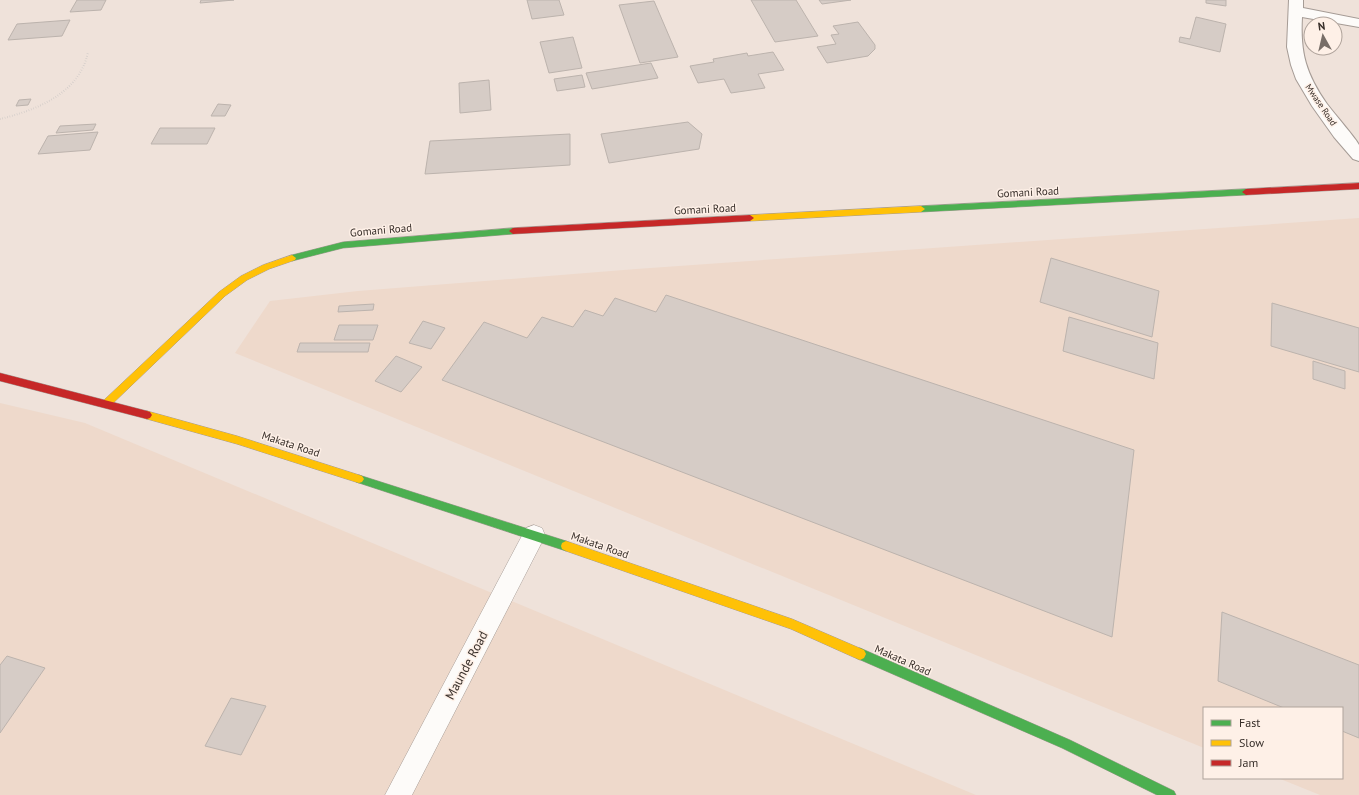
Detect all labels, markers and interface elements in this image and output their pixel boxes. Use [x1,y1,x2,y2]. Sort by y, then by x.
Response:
north arrow [1303,16,1343,56]
text: N [1317,19,1326,34]
street label: Mwase Road [1303,82,1339,128]
street label: Gomani Road [997,183,1060,201]
street label: Gomani Road [674,200,737,218]
street label: Gomani Road [349,220,413,240]
street label: Makata Road [260,428,322,460]
street label: Makata Road [569,529,631,561]
street label: Maunde Road [441,628,492,703]
street label: Makata Road [873,641,933,679]
legend [1203,707,1343,779]
text: Fast [1239,715,1260,730]
text: Slow [1239,735,1264,750]
text: Jam [1238,755,1258,770]

